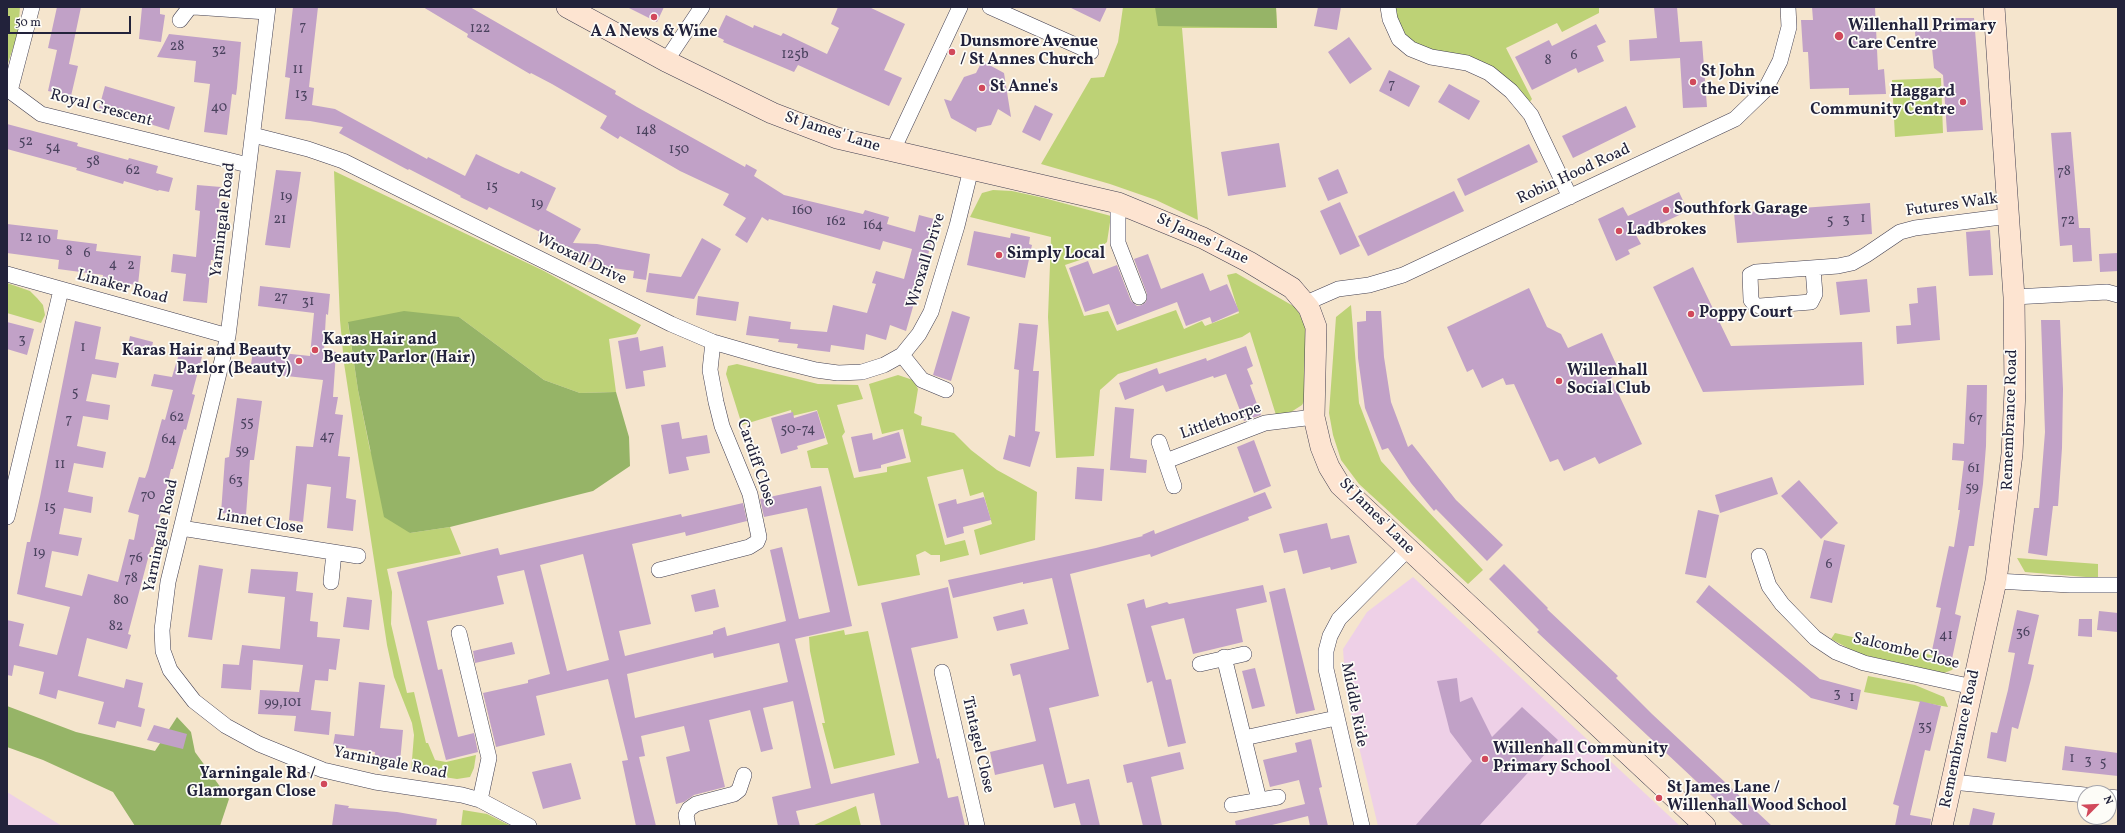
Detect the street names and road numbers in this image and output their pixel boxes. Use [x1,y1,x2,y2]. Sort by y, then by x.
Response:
street label: Royal Crescent [48,86,154,132]
street label: St James' Lane [782,108,882,158]
street label: Robin Hood Road [1514,140,1634,210]
street label: Yarningale Road [207,162,241,278]
street label: Futures Walk [1905,190,1999,222]
street label: St James' Lane [1153,210,1251,270]
street label: Wroxall Drive [903,211,951,311]
street label: Wroxall Drive [533,230,629,290]
street label: Linaker Road [74,267,170,309]
street label: Remembrance Road [1999,349,2023,491]
street label: Littlethorpe [1178,399,1264,445]
street label: Cardiff Close [731,417,779,509]
street label: St James' Lane [1334,475,1418,559]
street label: Yarningale Road [141,478,183,594]
street label: Linnet Close [215,507,305,539]
street label: Salcombe Close [1851,629,1961,675]
street label: Middle Ride [1335,661,1371,749]
street label: Remembrance Road [1937,668,1985,810]
street label: Tintagel Close [957,695,997,795]
street label: Yarningale Road [331,744,449,784]

